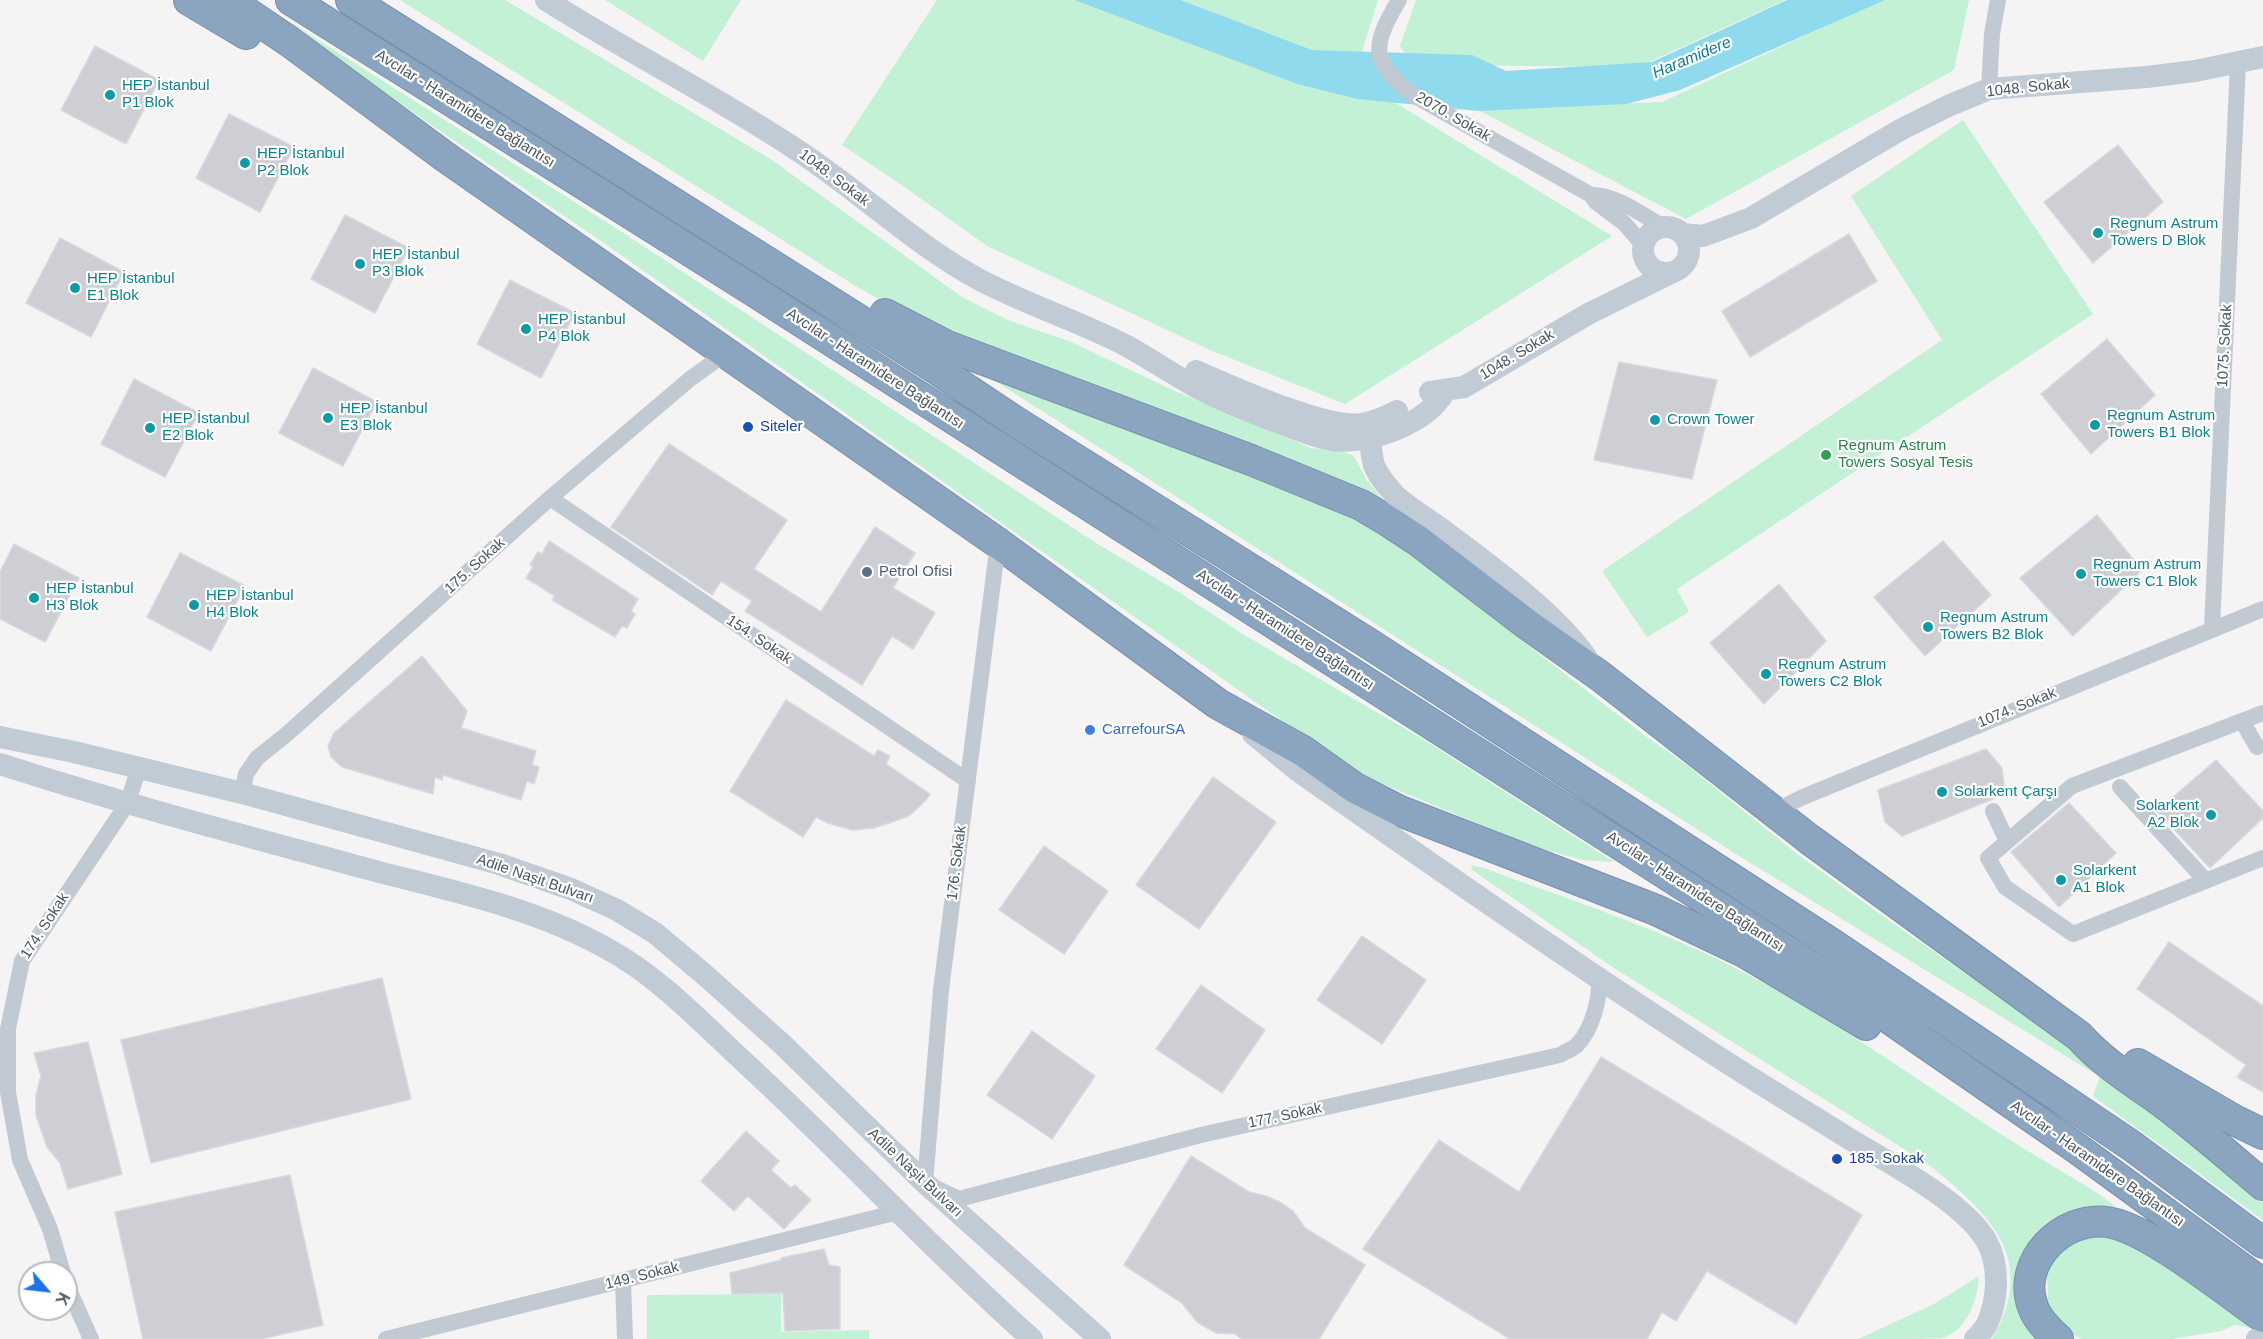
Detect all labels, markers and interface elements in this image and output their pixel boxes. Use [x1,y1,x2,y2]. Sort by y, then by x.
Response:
water label: Haramidere [1650,33,1734,83]
street label: Avcılar - Haramidere Bağlantısı [372,46,558,172]
street label: 1048. Sokak [1986,75,2070,101]
place label: HEP İstanbul P1 Blok [122,77,210,112]
marker: HEP İstanbul P1 Blok [103,88,117,102]
street label: 2070. Sokak [1412,88,1494,146]
place label: HEP İstanbul P2 Blok [257,145,345,180]
street label: 1048. Sokak [795,146,873,210]
marker: HEP İstanbul P2 Blok [238,156,252,170]
place label: Regnum Astrum Towers D Blok [2110,215,2218,250]
marker: Regnum Astrum Towers D Blok [2091,226,2105,240]
place label: HEP İstanbul P3 Blok [372,246,460,281]
marker: HEP İstanbul P3 Blok [353,257,367,271]
place label: HEP İstanbul E1 Blok [87,270,175,305]
marker: HEP İstanbul E1 Blok [68,281,82,295]
street label: 1075. Sokak [2214,304,2236,388]
street label: Avcılar - Haramidere Bağlantısı [783,305,967,433]
place label: HEP İstanbul P4 Blok [538,311,626,346]
marker: HEP İstanbul P4 Blok [519,322,533,336]
street label: 1048. Sokak [1477,326,1557,384]
place label: HEP İstanbul E3 Blok [340,400,428,435]
place label: Regnum Astrum Towers B1 Blok [2107,407,2215,442]
place label: HEP İstanbul E2 Blok [162,410,250,445]
marker: HEP İstanbul E3 Blok [321,411,335,425]
place label: Crown Tower [1667,411,1755,429]
marker: Crown Tower [1648,413,1662,427]
place label: Siteler [760,418,803,436]
marker: Regnum Astrum Towers B1 Blok [2088,418,2102,432]
marker: Siteler [741,420,755,434]
marker: HEP İstanbul E2 Blok [143,421,157,435]
place label: Regnum Astrum Towers Sosyal Tesis [1838,437,1973,472]
marker: Regnum Astrum Towers Sosyal Tesis [1819,448,1833,462]
street label: 175. Sokak [441,534,509,598]
place label: Regnum Astrum Towers C1 Blok [2093,556,2201,591]
place label: Petrol Ofisi [879,563,952,581]
marker: Petrol Ofisi [860,565,874,579]
street label: Avcılar - Haramidere Bağlantısı [1193,566,1377,694]
marker: Regnum Astrum Towers C1 Blok [2074,567,2088,581]
place label: HEP İstanbul H3 Blok [46,580,134,615]
place label: HEP İstanbul H4 Blok [206,587,294,622]
marker: HEP İstanbul H3 Blok [27,591,41,605]
marker: HEP İstanbul H4 Blok [187,598,201,612]
place label: Regnum Astrum Towers B2 Blok [1940,609,2048,644]
street label: 154. Sokak [723,612,795,668]
marker: Regnum Astrum Towers B2 Blok [1921,620,1935,634]
place label: Regnum Astrum Towers C2 Blok [1778,656,1886,691]
marker: Regnum Astrum Towers C2 Blok [1759,667,1773,681]
street label: 1074. Sokak [1975,684,2059,732]
place label: CarrefourSA [1102,721,1185,739]
marker: CarrefourSA [1083,723,1097,737]
place label: Solarkent Çarşı [1954,783,2057,801]
marker: Solarkent Çarşı [1935,785,1949,799]
place label: Solarkent A2 Blok [2136,797,2199,832]
marker: Solarkent A2 Blok [2204,808,2218,822]
street label: 176. Sokak [943,825,971,901]
street label: Avcılar - Haramidere Bağlantısı [1603,828,1787,956]
street label: Adile Naşit Bulvarı [474,851,596,907]
place label: Solarkent A1 Blok [2073,862,2136,897]
marker: Solarkent A1 Blok [2054,873,2068,887]
street label: 174. Sokak [17,890,73,962]
street label: Avcılar - Haramidere Bağlantısı [2007,1097,2187,1231]
street label: 177. Sokak [1246,1099,1324,1133]
street label: Adile Naşit Bulvarı [864,1125,966,1221]
place label: 185. Sokak [1849,1150,1924,1168]
marker: 185. Sokak [1830,1152,1844,1166]
street label: 149. Sokak [603,1258,681,1294]
north arrow [18,1261,78,1321]
text: K [52,1290,73,1308]

